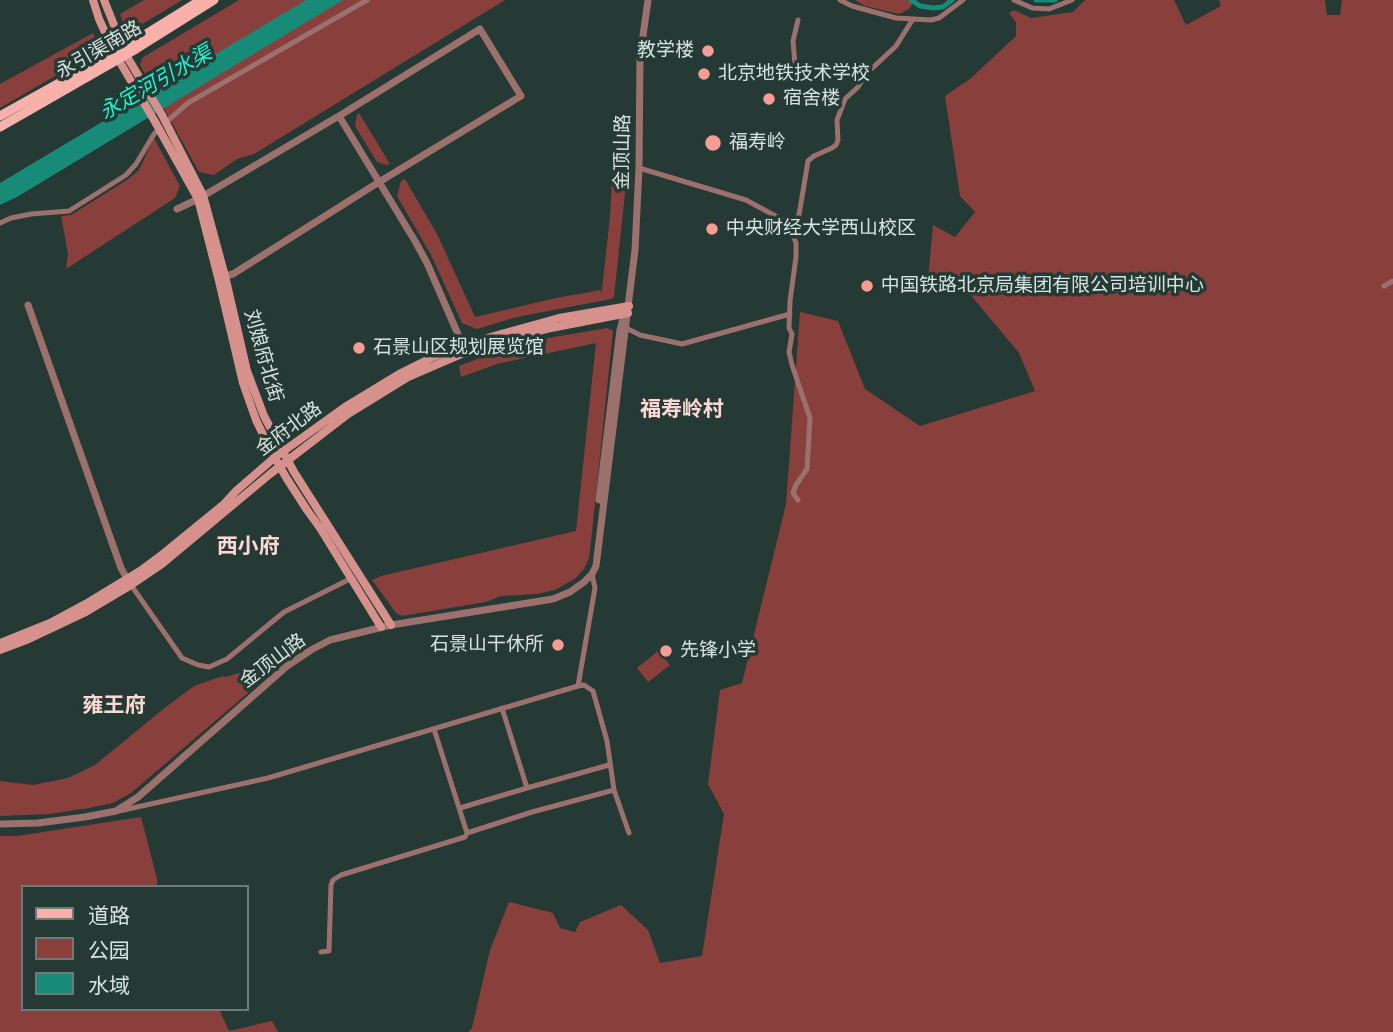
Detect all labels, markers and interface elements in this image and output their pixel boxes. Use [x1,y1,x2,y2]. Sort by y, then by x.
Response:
street label: 永引渠南路 [52,16,146,84]
place label: 教学楼 [637,40,694,62]
water label: 永定河引水渠 [95,41,217,125]
marker: 教学楼 [700,43,716,59]
place label: 北京地铁技术学校 [718,63,870,85]
marker: 北京地铁技术学校 [696,66,712,82]
place label: 宿舍楼 [783,88,840,110]
marker: 宿舍楼 [761,91,777,107]
street label: 金顶山路 [611,114,635,190]
place label: 福寿岭 [729,132,786,154]
marker: 福寿岭 [703,133,723,153]
place label: 中央财经大学西山校区 [726,218,916,240]
marker: 中央财经大学西山校区 [704,221,720,237]
place label: 中国铁路北京局集团有限公司培训中心 [881,275,1204,297]
marker: 中国铁路北京局集团有限公司培训中心 [859,278,875,294]
street label: 刘娘府北街 [239,307,287,405]
place label: 石景山区规划展览馆 [373,337,544,359]
marker: 石景山区规划展览馆 [351,340,367,356]
street label: 金府北路 [252,397,326,461]
district label: 福寿岭村 [640,397,724,423]
district label: 西小府 [217,534,279,560]
street label: 金顶山路 [236,629,310,693]
place label: 石景山干休所 [430,634,544,656]
marker: 石景山干休所 [550,637,566,653]
place label: 先锋小学 [680,640,756,662]
marker: 先锋小学 [658,643,674,659]
district label: 雍王府 [83,693,145,719]
legend [21,885,248,1011]
text: 道路 [88,901,130,929]
text: 公园 [88,936,130,964]
text: 水域 [88,971,130,999]

